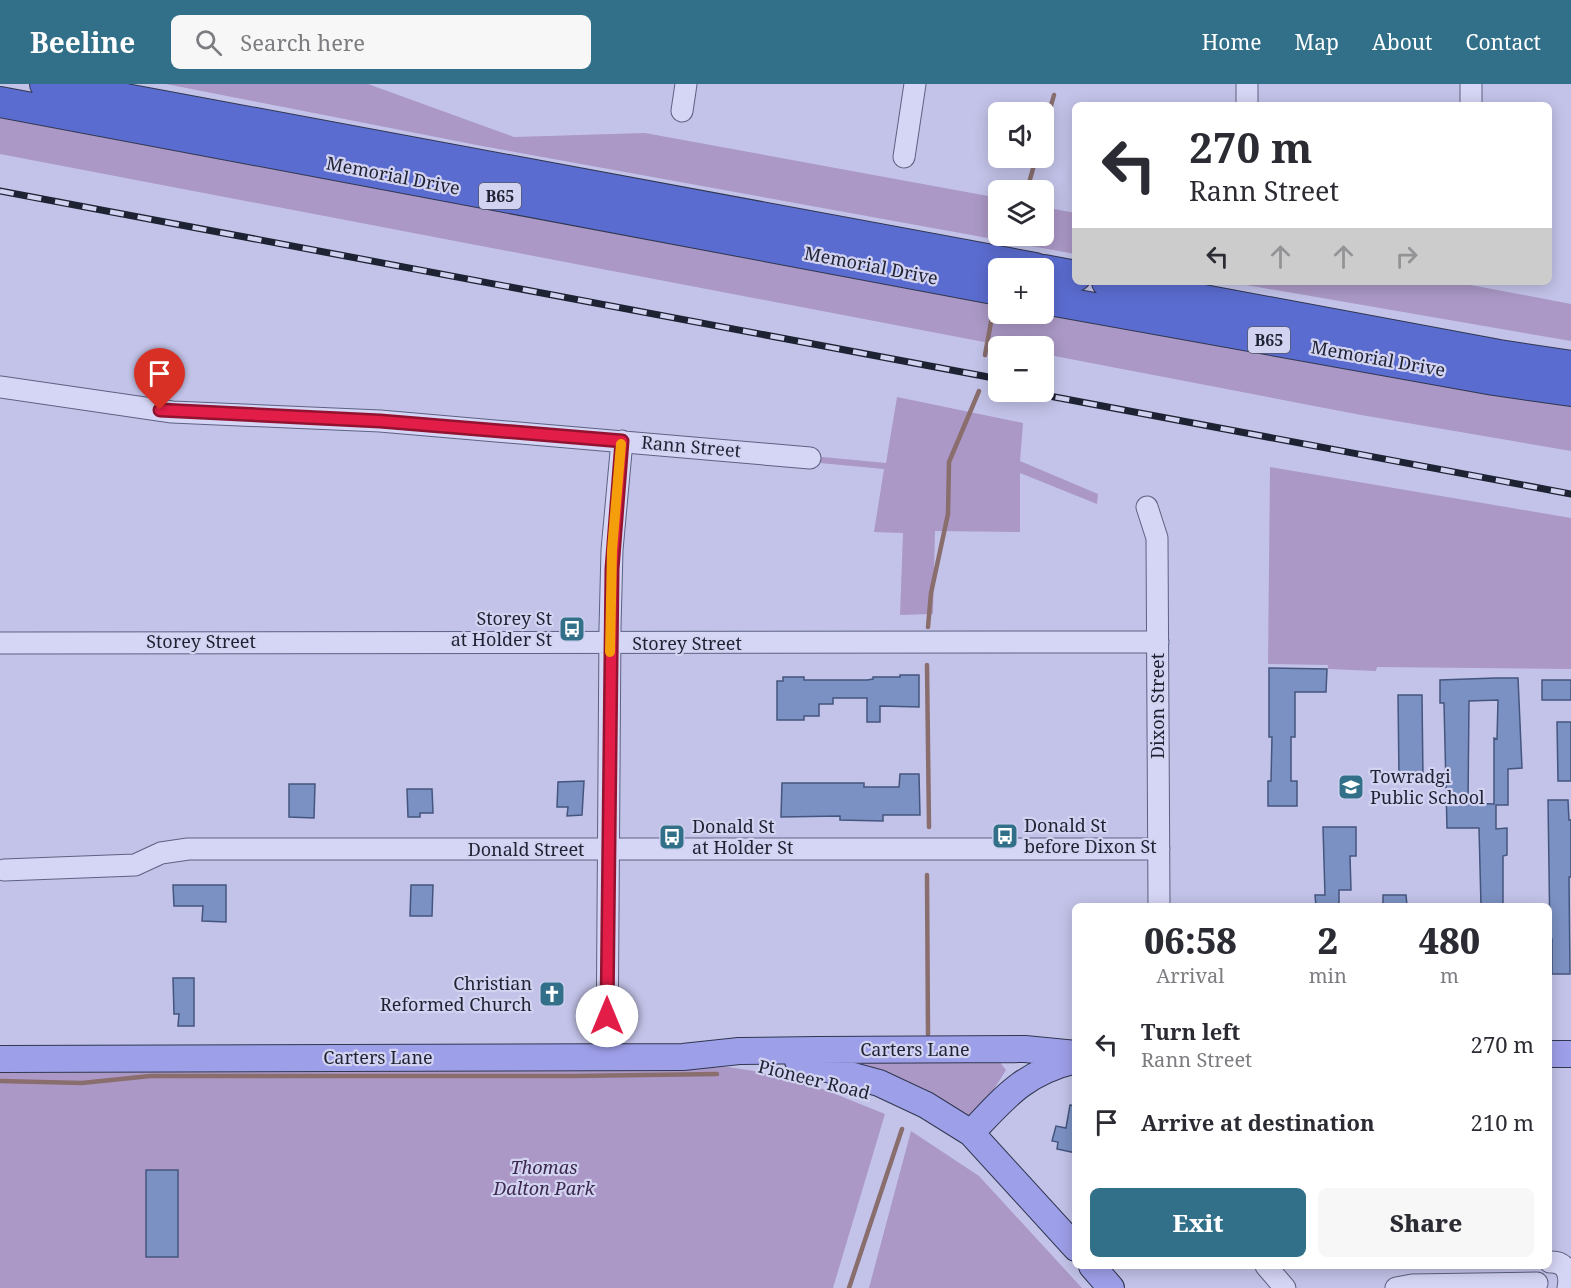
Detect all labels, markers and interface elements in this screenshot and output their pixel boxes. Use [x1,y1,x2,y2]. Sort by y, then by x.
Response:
search box [171,15,591,69]
text: Beeline [30,23,135,61]
icon: search [192,26,225,59]
text: Search here [240,27,365,57]
text: Home [1202,28,1262,56]
text: Map [1295,28,1339,56]
text: About [1372,28,1433,56]
text: Contact [1466,28,1541,56]
map controls [988,102,1054,402]
button: sound [988,102,1054,168]
text: 270 m [1189,118,1313,175]
icon: left [1090,126,1168,204]
street label: Memorial Drive [324,150,462,200]
text: Rann Street [1189,172,1339,209]
button: layers [988,180,1054,246]
road number: B65 [479,183,521,209]
street label: Memorial Drive [802,240,940,290]
icon: left [1201,240,1234,273]
icon: ahead [1264,240,1297,273]
icon: ahead [1327,240,1360,273]
icon: right [1390,240,1423,273]
button: + [988,258,1054,324]
road number: B65 [1248,327,1290,353]
street label: Memorial Drive [1309,334,1447,382]
button: − [988,336,1054,402]
pin [134,348,185,410]
icon: arrive [143,357,176,390]
street label: Rann Street [640,430,742,462]
place label: Storey St at Holder St [451,606,552,651]
bus stop icon: Storey St at Holder St [557,614,587,644]
street label: Storey Street [146,629,256,653]
street label: Storey Street [632,631,742,655]
street label: Dixon Street [1145,653,1169,759]
place label: Towradgi Public School [1370,764,1485,809]
school or university icon: Towradgi Public School [1336,772,1366,802]
place label: Donald St before Dixon St [1024,813,1157,858]
place label: Donald St at Holder St [692,814,793,859]
bus stop icon: Donald St before Dixon St [990,821,1020,851]
bus stop icon: Donald St at Holder St [657,822,687,852]
street label: Donald Street [468,837,584,861]
text: 06:58 [1144,916,1237,965]
text: 2 [1318,916,1338,965]
text: 480 [1419,916,1480,965]
text: Arrival [1156,962,1225,989]
text: min [1309,962,1347,989]
text: m [1440,962,1459,989]
place label: Christian Reformed Church [380,971,532,1016]
church icon: Christian Reformed Church [537,979,567,1009]
position arrow [575,984,639,1048]
text: Turn left [1141,1016,1240,1046]
icon: left [1090,1028,1123,1061]
text: 270 m [1471,1029,1534,1059]
street label: Carters Lane [860,1037,970,1061]
street label: Carters Lane [323,1045,433,1069]
text: Rann Street [1141,1046,1252,1073]
street label: Pioneer Road [756,1054,873,1105]
icon: arrive [1090,1106,1123,1139]
text: Arrive at destination [1141,1107,1375,1137]
text: 210 m [1471,1107,1534,1137]
park label: Thomas Dalton Park [492,1155,596,1200]
button: Exit [1090,1188,1306,1257]
button: Share [1318,1188,1534,1257]

